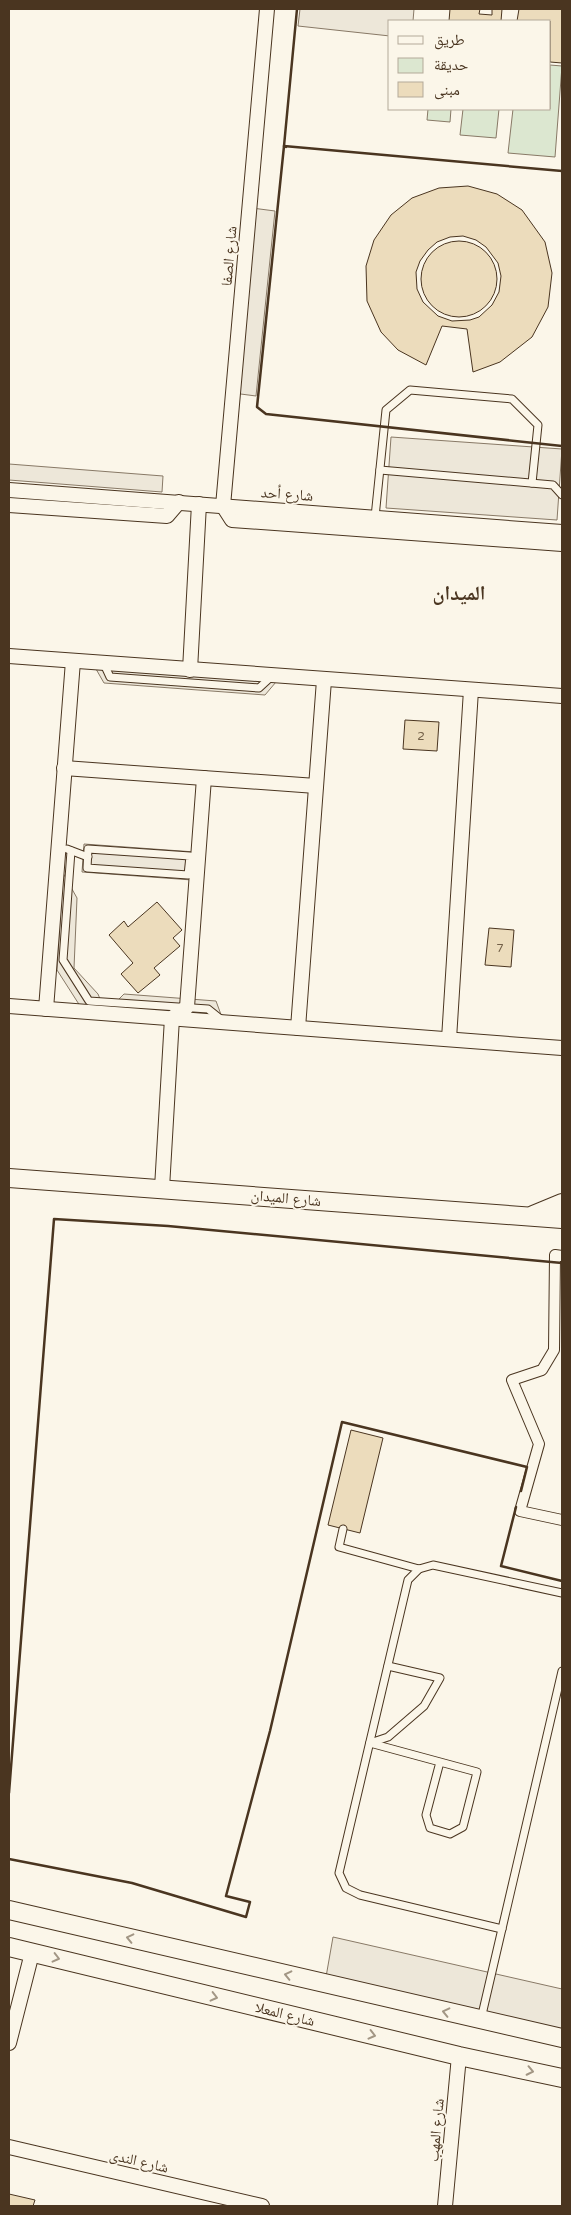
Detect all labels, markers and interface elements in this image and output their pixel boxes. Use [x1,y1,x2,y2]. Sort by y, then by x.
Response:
legend [388,20,551,110]
text: طريق [434,31,465,50]
text: حديقة [434,56,469,74]
text: مبنى [434,81,460,100]
street label: شارع الصفا [217,225,242,287]
street label: شارع أحد [260,483,314,506]
district label: الميدان [433,582,485,606]
house number: 2 [417,729,425,743]
house number: 7 [496,941,504,955]
street label: شارع الميدان [250,1186,322,1211]
one-way arrow [125,1933,134,1944]
one-way arrow [52,1952,61,1963]
one-way arrow [284,1970,293,1981]
one-way arrow [209,1991,218,2002]
street label: شارع المعلا [253,1998,317,2031]
one-way arrow [442,2007,451,2018]
one-way arrow [367,2029,376,2040]
one-way arrow [526,2066,535,2076]
street label: شارع المهب [424,2098,449,2162]
street label: شارع الندى [108,2145,170,2178]

